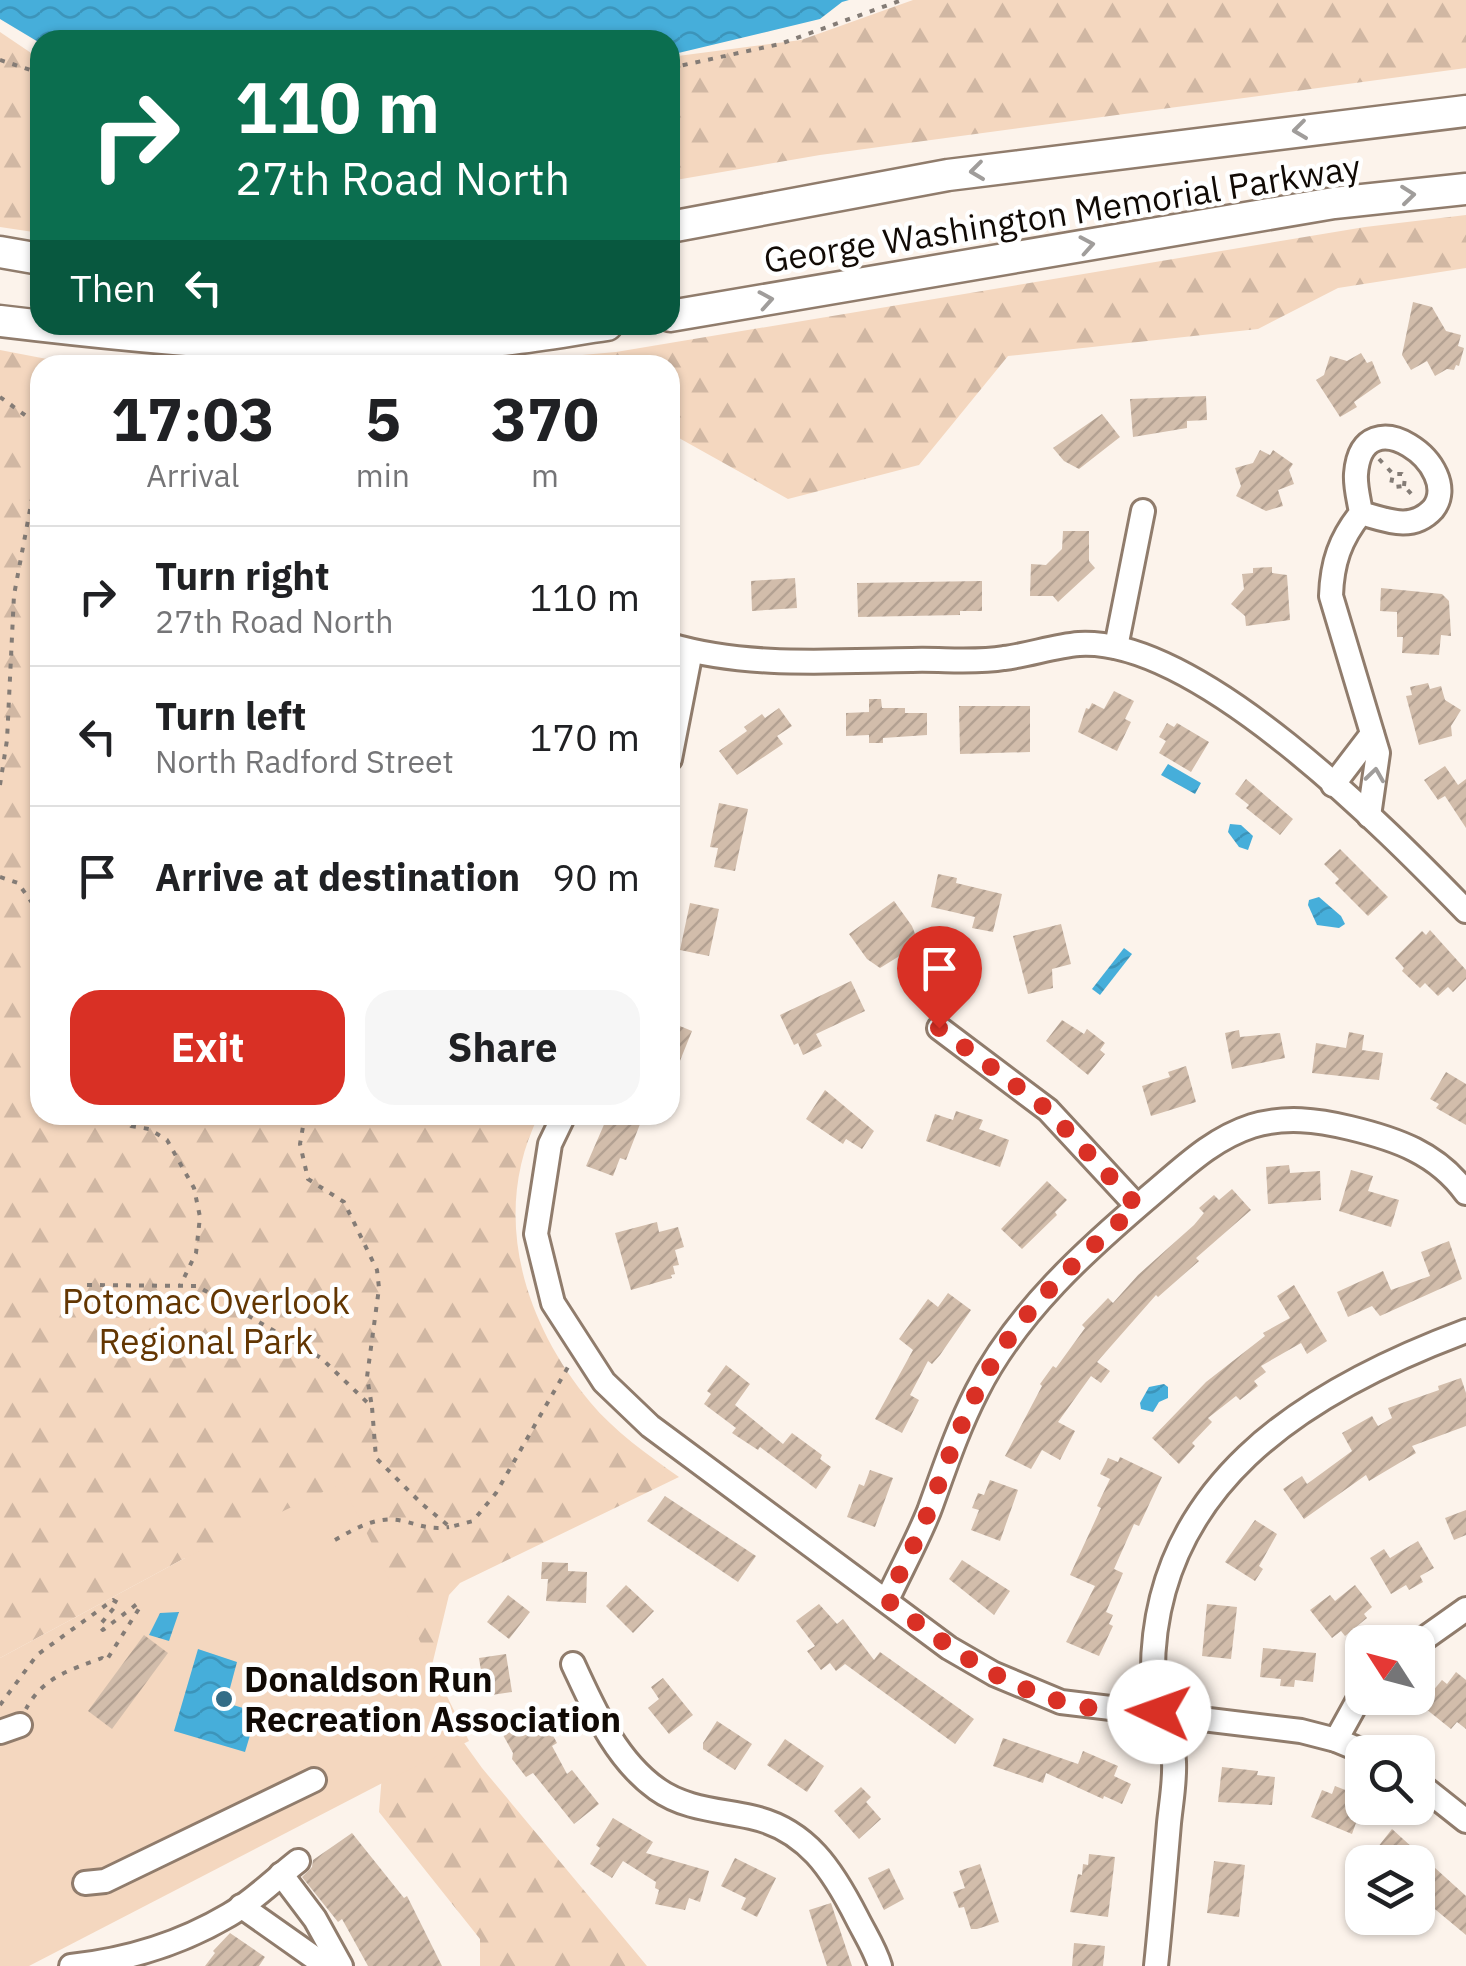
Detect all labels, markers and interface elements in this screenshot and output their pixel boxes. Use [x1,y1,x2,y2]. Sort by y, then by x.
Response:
text: 110 m [235,61,440,152]
icon: right [70,70,200,200]
one-way arrow [1291,119,1307,140]
street label: George Washington Memorial Parkway [760,143,1364,283]
text: 27th Road North [235,149,570,207]
one-way arrow [969,160,985,181]
one-way arrow [1400,185,1416,206]
one-way arrow [1078,235,1095,256]
icon: left [176,260,231,315]
text: Then [70,263,156,312]
one-way arrow [758,290,774,311]
text: 17:03 [111,379,275,458]
text: 5 [365,379,401,458]
text: 370 [491,379,599,458]
text: Arrival [146,454,240,496]
text: min [356,454,410,496]
text: m [531,454,559,496]
text: Turn right [155,551,330,600]
icon: right [70,569,125,624]
text: 110 m [529,572,640,621]
text: 27th Road North [155,600,393,642]
text: Turn left [155,691,306,740]
icon: left [70,709,125,764]
text: 170 m [529,712,640,761]
text: North Radford Street [155,740,454,782]
one-way arrow [1363,767,1384,783]
icon: arrive [70,849,125,904]
text: Arrive at destination [155,852,520,901]
text: 90 m [552,852,640,901]
pin [897,926,982,1029]
icon: arrive [912,941,967,996]
button: Exit [70,990,345,1105]
button: Share [365,990,640,1105]
park label: Potomac Overlook Regional Park [62,1278,350,1364]
north arrow [1345,1625,1435,1715]
map controls [1345,1625,1435,1935]
place label: Donaldson Run Recreation Association [244,1656,621,1742]
position arrow [1107,1660,1211,1764]
marker: Donaldson Run Recreation Association [213,1688,235,1710]
button: search [1345,1735,1435,1825]
button: layers [1345,1845,1435,1935]

